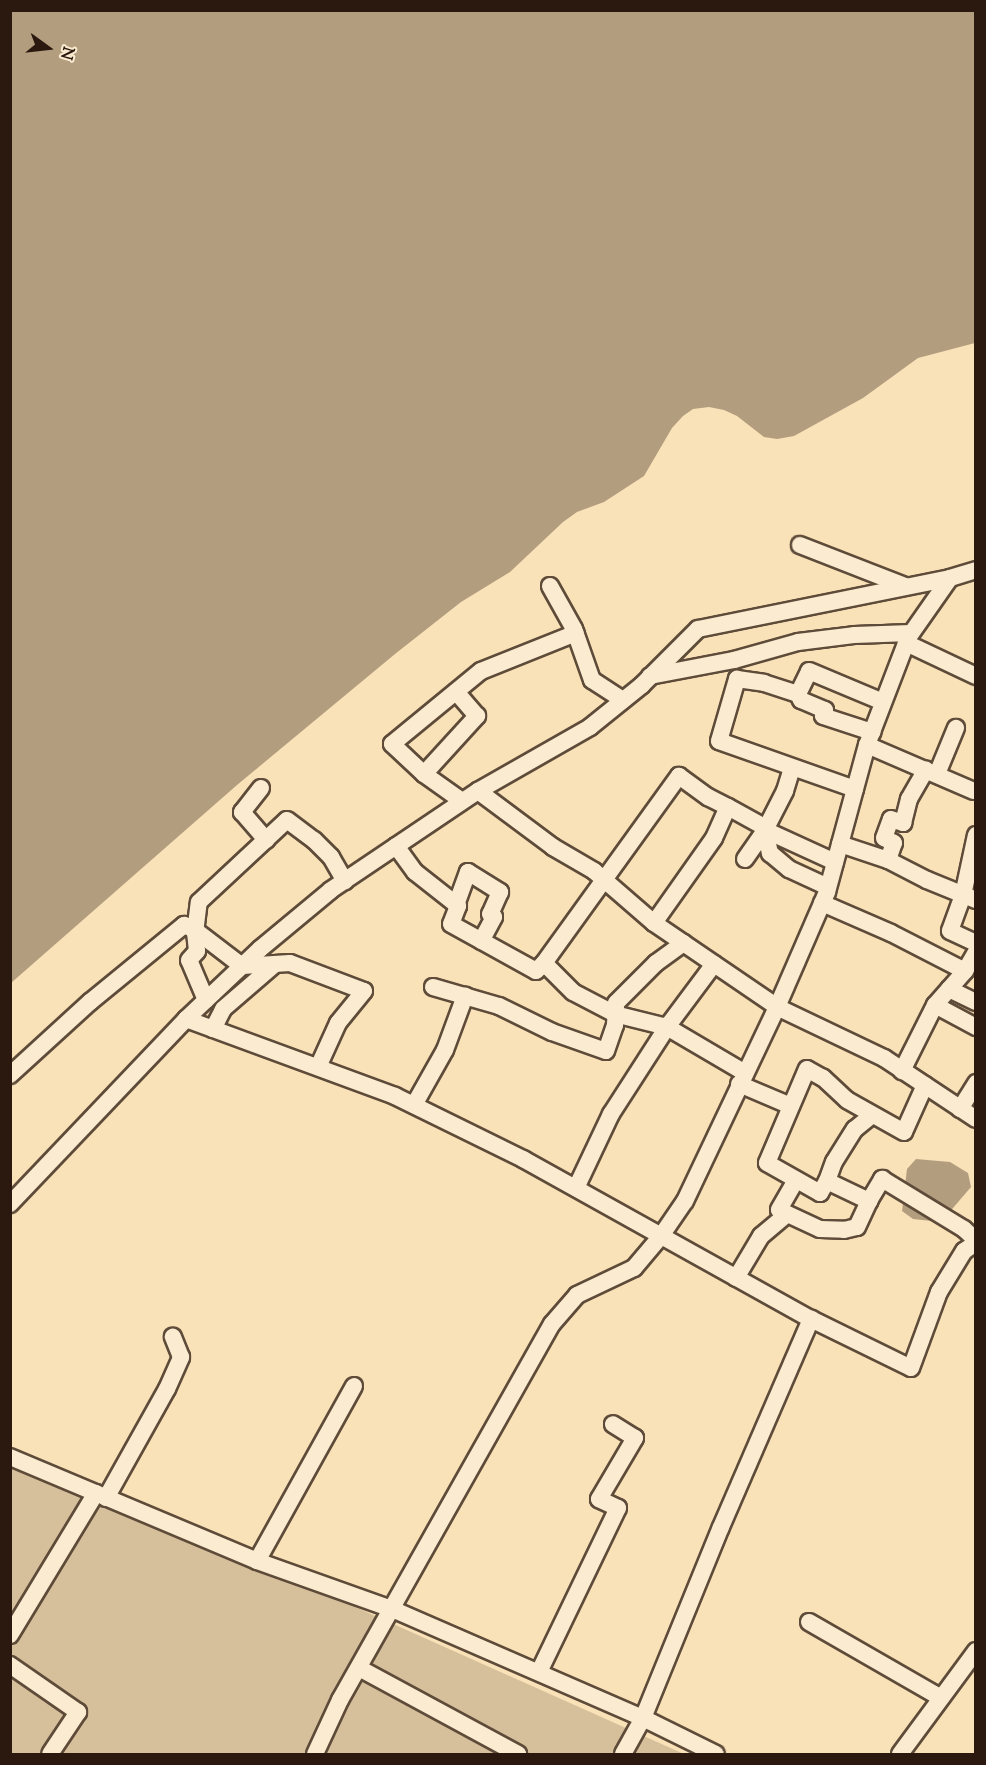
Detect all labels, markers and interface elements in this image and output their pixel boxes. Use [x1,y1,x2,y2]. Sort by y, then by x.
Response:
north arrow [18,18,78,78]
text: N [53,44,79,62]

